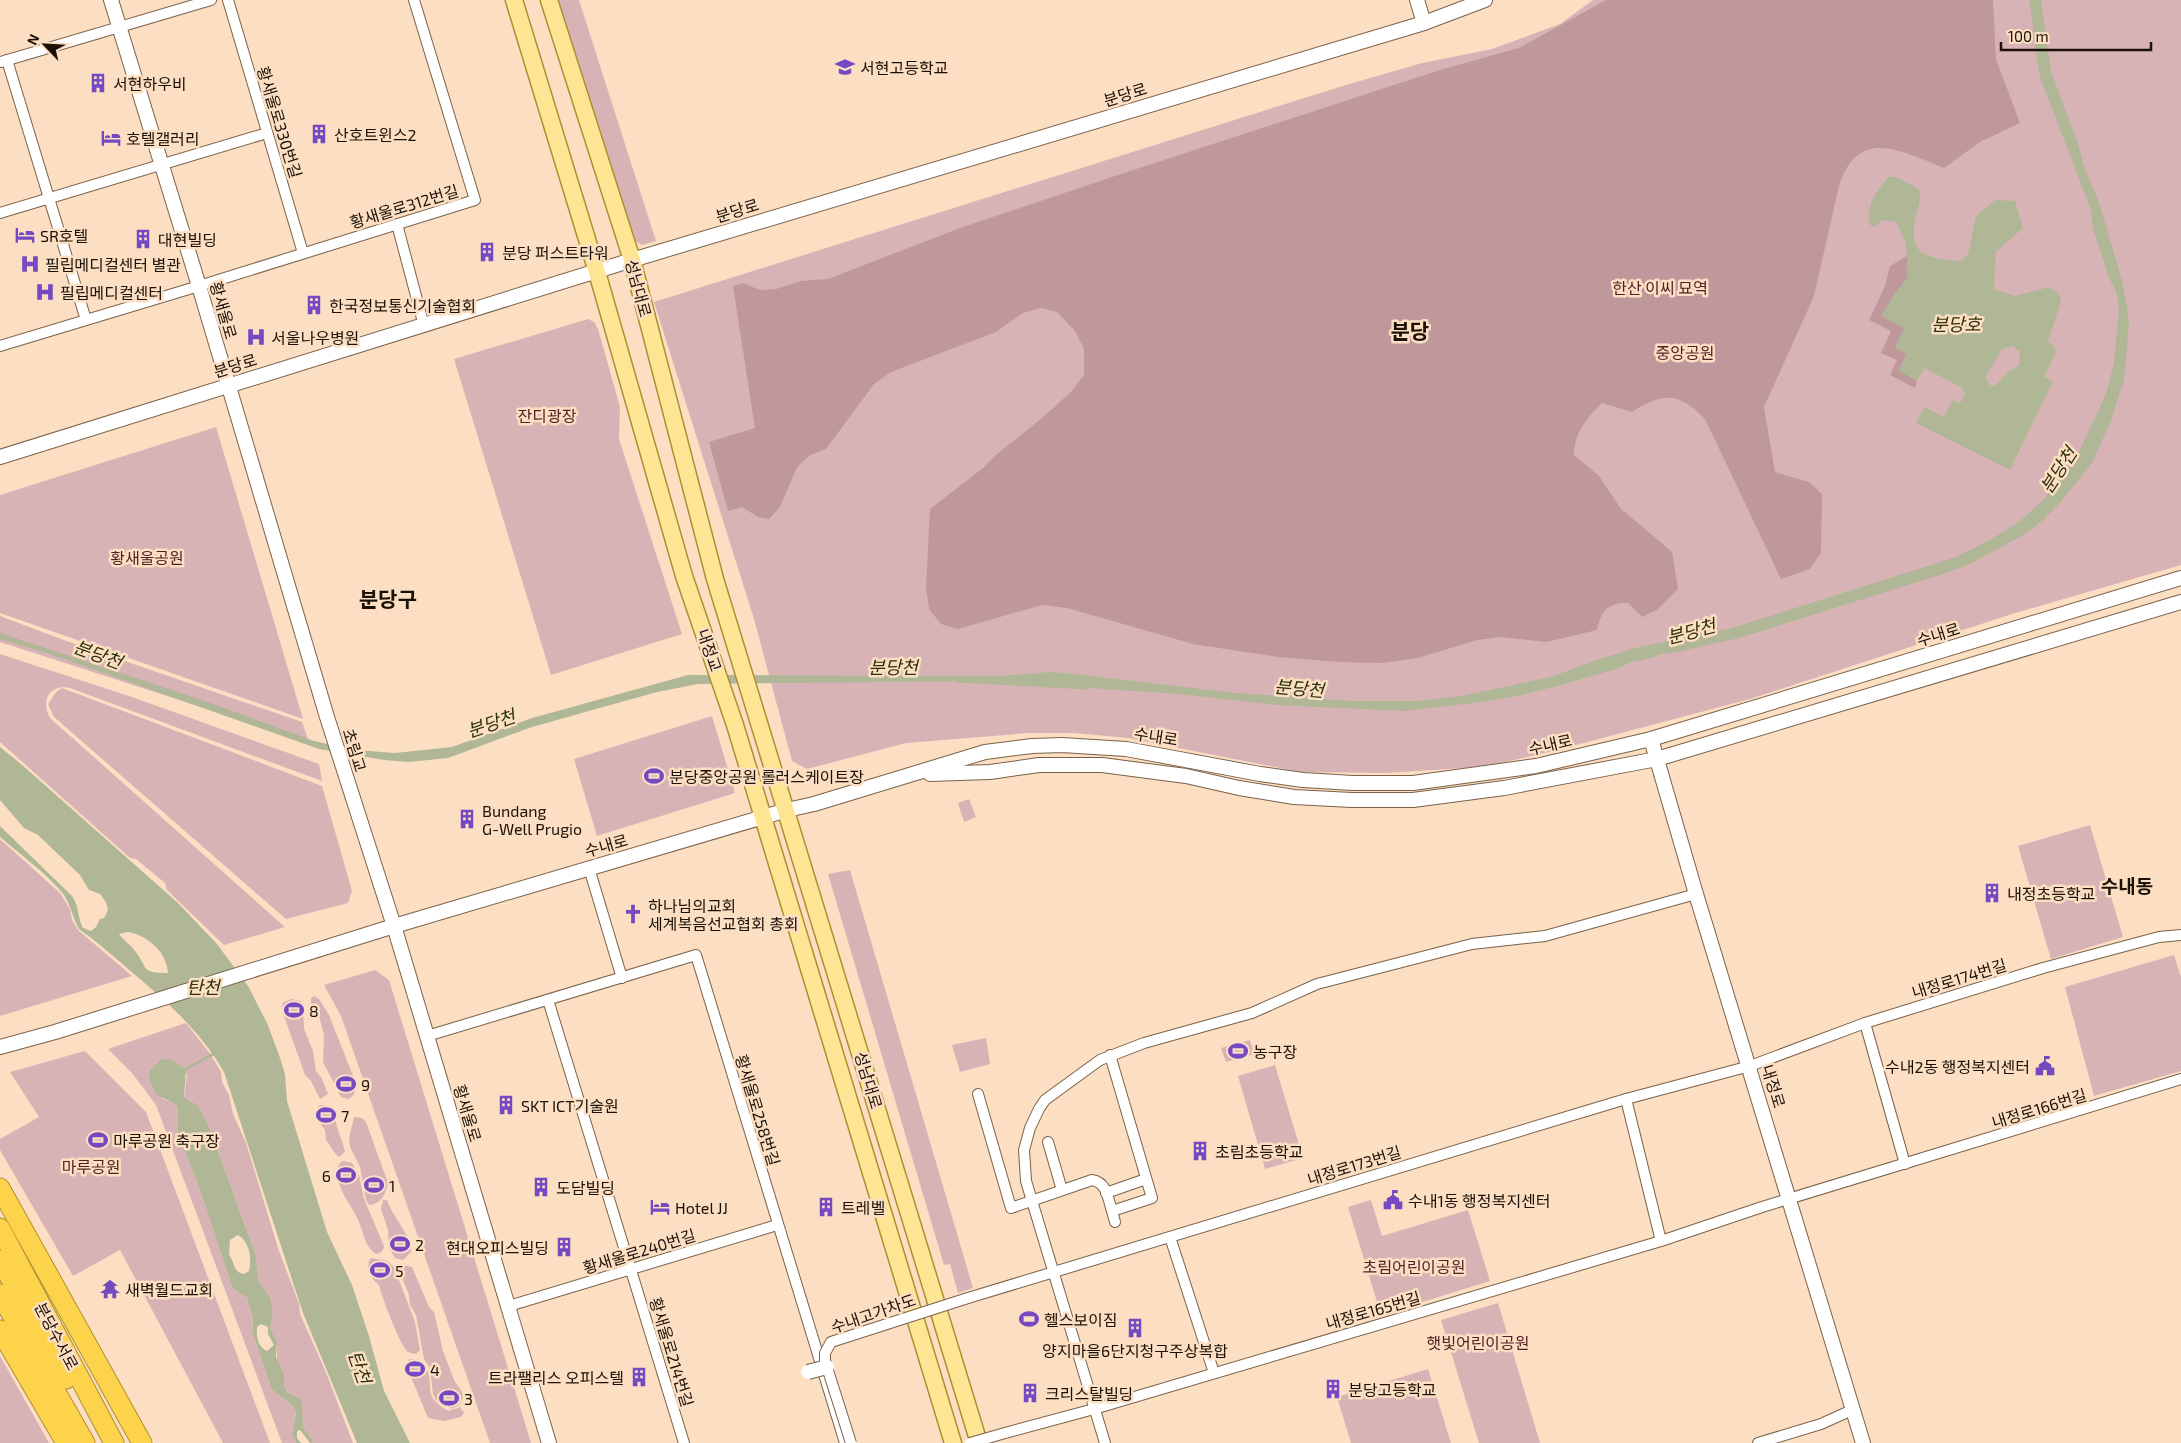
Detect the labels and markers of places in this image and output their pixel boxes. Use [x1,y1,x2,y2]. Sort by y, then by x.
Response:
school or university icon: 서현고등학교 [834,56,856,78]
place label: 서현고등학교 [860,58,948,77]
building icon: 서현하우비 [87,72,109,94]
place label: 서현하우비 [113,74,187,93]
building icon: 산호트윈스2 [308,123,330,145]
place label: 산호트윈스2 [334,125,417,144]
hotel icon: 호텔갤러리 [100,127,122,149]
place label: 호텔갤러리 [126,129,200,148]
hotel icon: SR호텔 [14,224,36,246]
place label: SR호텔 [40,226,88,245]
building icon: 대현빌딩 [132,228,154,250]
place label: 대현빌딩 [158,230,217,249]
building icon: 분당 퍼스트타워 [476,241,498,263]
place label: 분당 퍼스트타워 [502,243,609,262]
hospital icon: 필립메디컬센터 별관 [19,253,41,275]
place label: 필립메디컬센터 별관 [45,255,181,274]
hospital icon: 필립메디컬센터 [34,281,56,303]
place label: 필립메디컬센터 [60,283,163,302]
building icon: 한국정보통신기술협회 [303,294,325,316]
place label: 한국정보통신기술협회 [329,296,476,315]
hospital icon: 서울나우병원 [245,326,267,348]
place label: 서울나우병원 [271,328,359,347]
sports icon: 분당중앙공원 롤러스케이트장 [643,765,665,787]
place label: 분당중앙공원 롤러스케이트장 [669,767,864,786]
place label: Bundang G-Well Prugio [482,801,582,838]
building icon: Bundang G-Well Prugio [456,808,478,830]
building icon: 내정초등학교 [1981,882,2003,904]
place label: 내정초등학교 [2007,884,2095,903]
place label: 하나님의교회 세계복음선교협회 총회 [648,896,799,933]
church icon: 하나님의교회 세계복음선교협회 총회 [622,903,644,925]
sports icon: 8 [283,999,305,1021]
place label: 8 [309,1001,319,1020]
sports icon: 농구장 [1227,1040,1249,1062]
place label: 농구장 [1253,1042,1297,1061]
public building icon: 수내2동 행정복지센터 [2034,1055,2056,1077]
place label: 수내2동 행정복지센터 [1885,1057,2030,1076]
sports icon: 9 [335,1073,357,1095]
place label: 9 [361,1075,370,1094]
building icon: SKT ICT기술원 [495,1094,517,1116]
place label: SKT ICT기술원 [521,1096,619,1115]
sports icon: 7 [315,1104,337,1126]
place label: 7 [341,1106,349,1125]
sports icon: 마루공원 축구장 [87,1129,109,1151]
place label: 마루공원 축구장 [113,1131,220,1150]
building icon: 초림초등학교 [1189,1140,1211,1162]
place label: 초림초등학교 [1215,1142,1303,1161]
sports icon: 6 [335,1164,357,1186]
place label: 6 [322,1166,331,1185]
sports icon: 1 [363,1174,385,1196]
place label: 1 [389,1176,395,1195]
building icon: 도담빌딩 [530,1176,552,1198]
place label: 도담빌딩 [556,1178,615,1197]
public building icon: 수내1동 행정복지센터 [1382,1189,1404,1211]
place label: 수내1동 행정복지센터 [1408,1191,1550,1210]
hotel icon: Hotel JJ [649,1196,671,1218]
building icon: 트레벨 [815,1196,837,1218]
place label: Hotel JJ [675,1198,728,1217]
place label: 트레벨 [841,1198,885,1217]
sports icon: 2 [389,1233,411,1255]
place label: 2 [415,1235,424,1254]
building icon: 현대오피스빌딩 [553,1236,575,1258]
place label: 현대오피스빌딩 [446,1238,549,1257]
sports icon: 5 [369,1259,391,1281]
place label: 5 [395,1261,404,1280]
temple icon: 새벽월드교회 [99,1278,121,1300]
place label: 새벽월드교회 [125,1280,213,1299]
sports icon: 헬스보이짐 [1018,1308,1040,1330]
place label: 헬스보이짐 [1044,1310,1118,1329]
building icon: 양지마을6단지청구주상복합 [1124,1317,1146,1339]
place label: 양지마을6단지청구주상복합 [1042,1341,1228,1360]
sports icon: 4 [404,1358,426,1380]
place label: 4 [430,1360,440,1379]
building icon: 트라팰리스 오피스텔 [628,1366,650,1388]
place label: 트라팰리스 오피스텔 [488,1368,624,1387]
building icon: 분당고등학교 [1322,1378,1344,1400]
place label: 분당고등학교 [1348,1380,1436,1399]
building icon: 크리스탈빌딩 [1019,1382,1041,1404]
place label: 크리스탈빌딩 [1045,1384,1133,1403]
sports icon: 3 [438,1387,460,1409]
place label: 3 [464,1389,473,1408]

